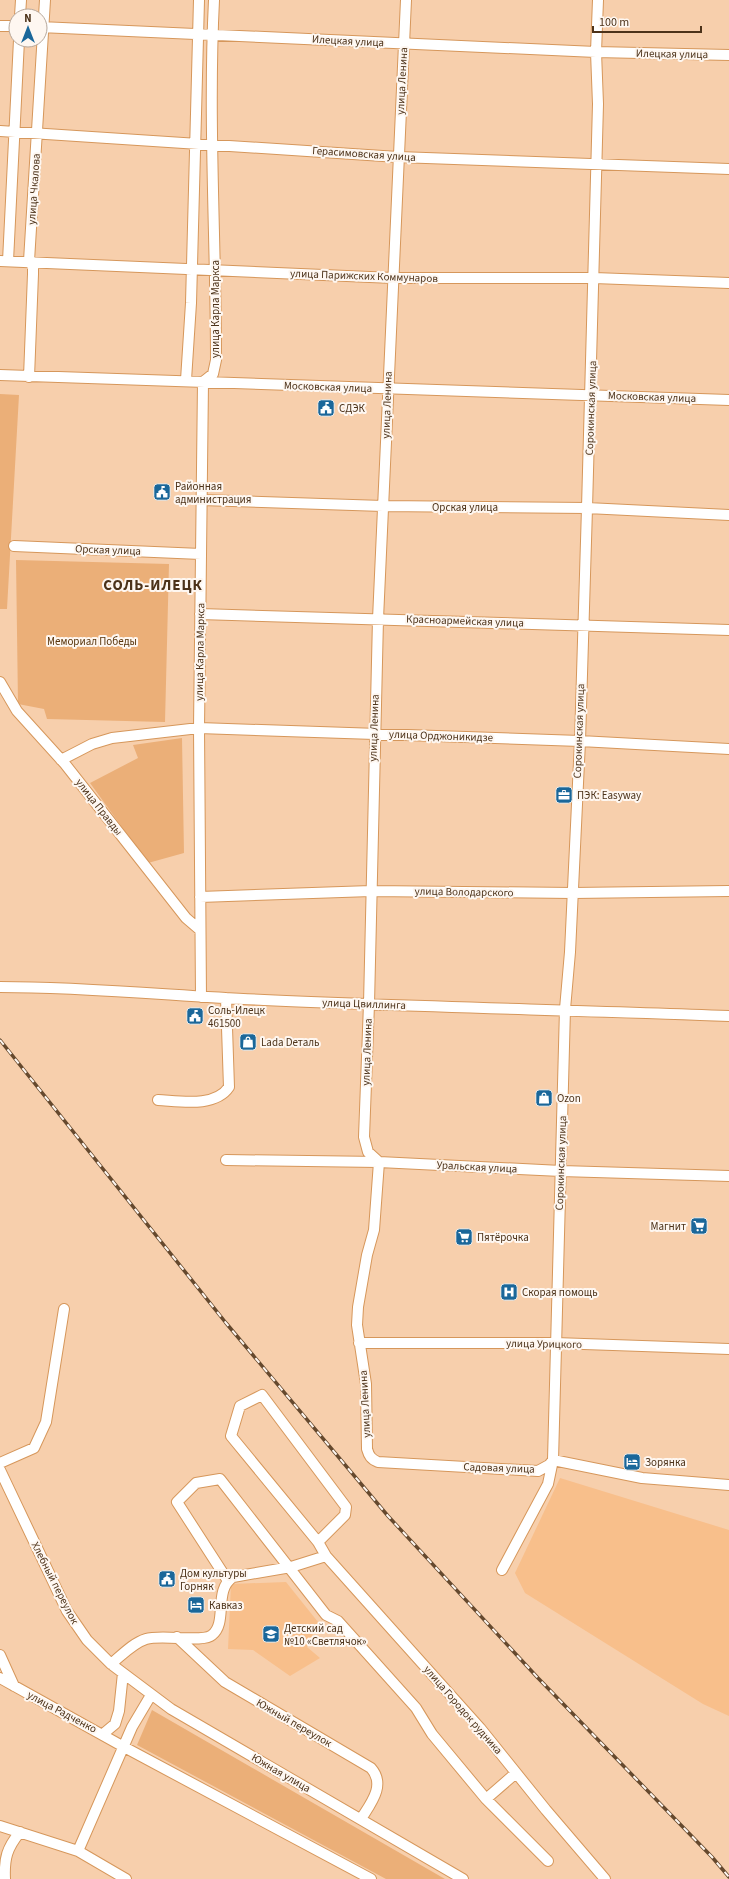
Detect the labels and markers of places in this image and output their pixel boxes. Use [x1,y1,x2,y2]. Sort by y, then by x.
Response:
public building icon: СДЭК [316,398,336,418]
place label: СДЭК [339,401,366,416]
place label: Районная администрация [175,479,251,507]
public building icon: Районная администрация [152,482,172,502]
office icon: ПЭК: Easyway [554,785,574,805]
place label: ПЭК: Easyway [577,788,641,803]
place label: Соль-Илецк 461500 [208,1003,266,1031]
public building icon: Соль-Илецк 461500 [185,1006,205,1026]
shop icon: Lada Dеталь [238,1032,258,1052]
place label: Lada Dеталь [261,1035,319,1050]
shop icon: Ozon [534,1088,554,1108]
place label: Ozon [557,1091,581,1106]
supermarket icon: Магнит [689,1216,709,1236]
place label: Магнит [650,1219,686,1234]
supermarket icon: Пятёрочка [454,1227,474,1247]
place label: Пятёрочка [477,1230,529,1245]
hospital icon: Скорая помощь [499,1282,519,1302]
place label: Скорая помощь [522,1285,598,1300]
hotel icon: Зорянка [622,1452,642,1472]
place label: Зорянка [645,1455,686,1470]
place label: Дом культуры Горняк [180,1566,247,1594]
public building icon: Дом культуры Горняк [157,1569,177,1589]
hotel icon: Кавказ [186,1595,206,1615]
place label: Кавказ [209,1598,242,1613]
place label: Детский сад №10 «Светлячок» [284,1621,367,1649]
school or university icon: Детский сад №10 «Светлячок» [261,1624,281,1644]

